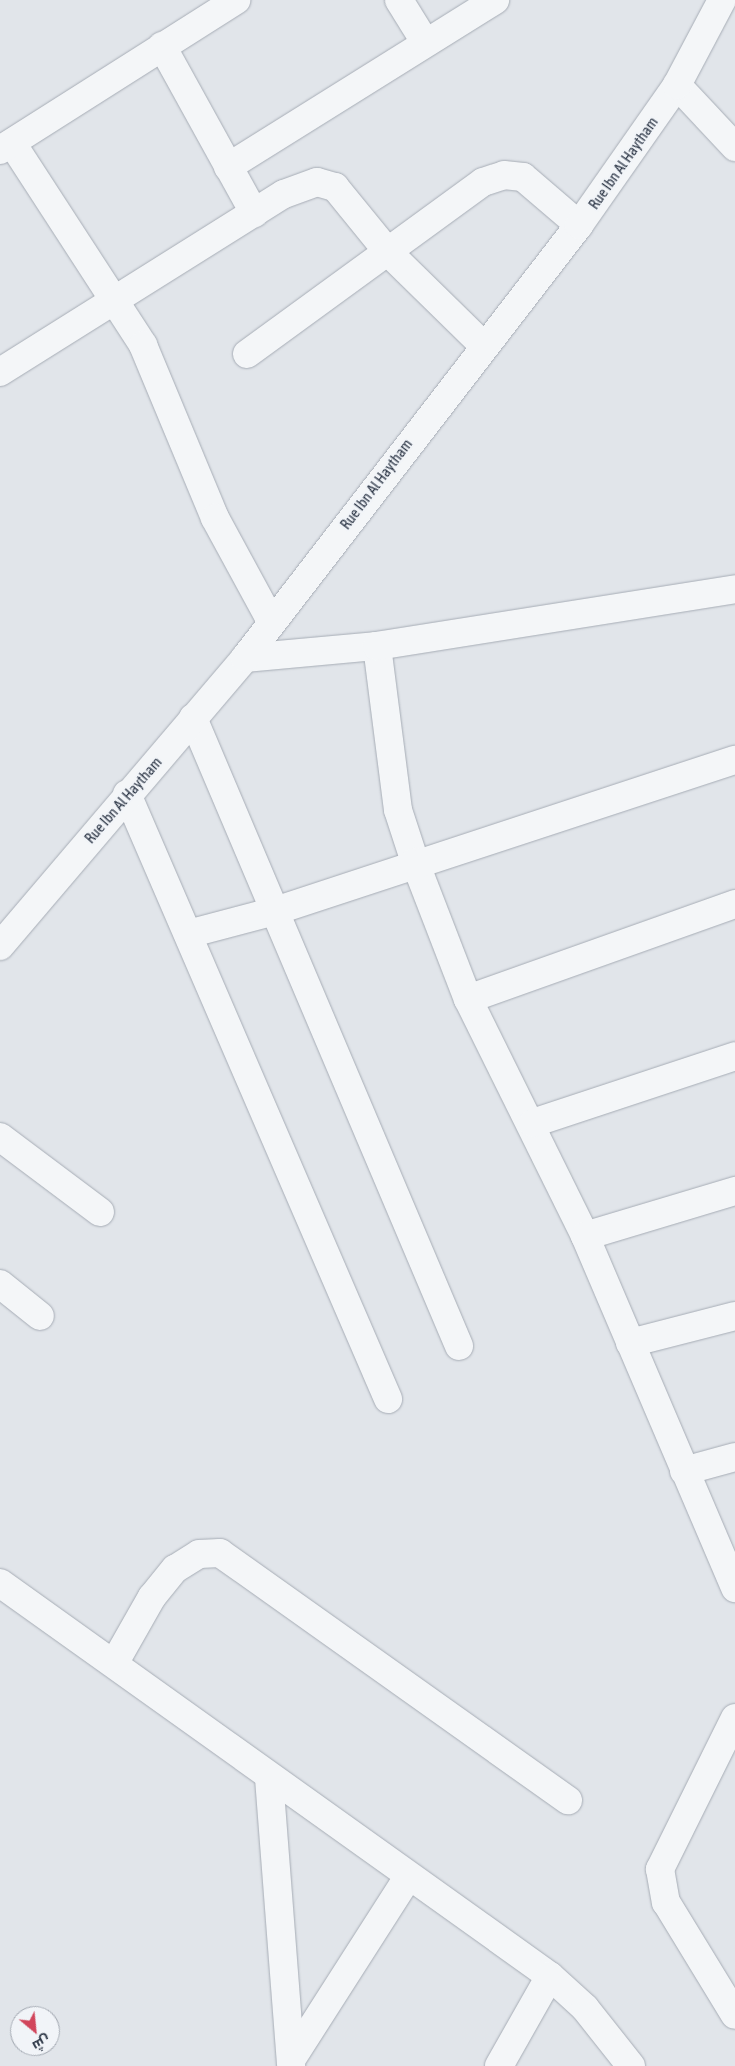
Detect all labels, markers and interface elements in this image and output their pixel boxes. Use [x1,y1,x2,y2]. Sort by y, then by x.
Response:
street label: Rue Ibn Al Haytham [585,113,661,213]
street label: Rue Ibn Al Haytham [336,435,416,533]
street label: Rue Ibn Al Haytham [81,753,165,847]
north arrow [10,2006,60,2056]
text: ش [30,2032,53,2055]

